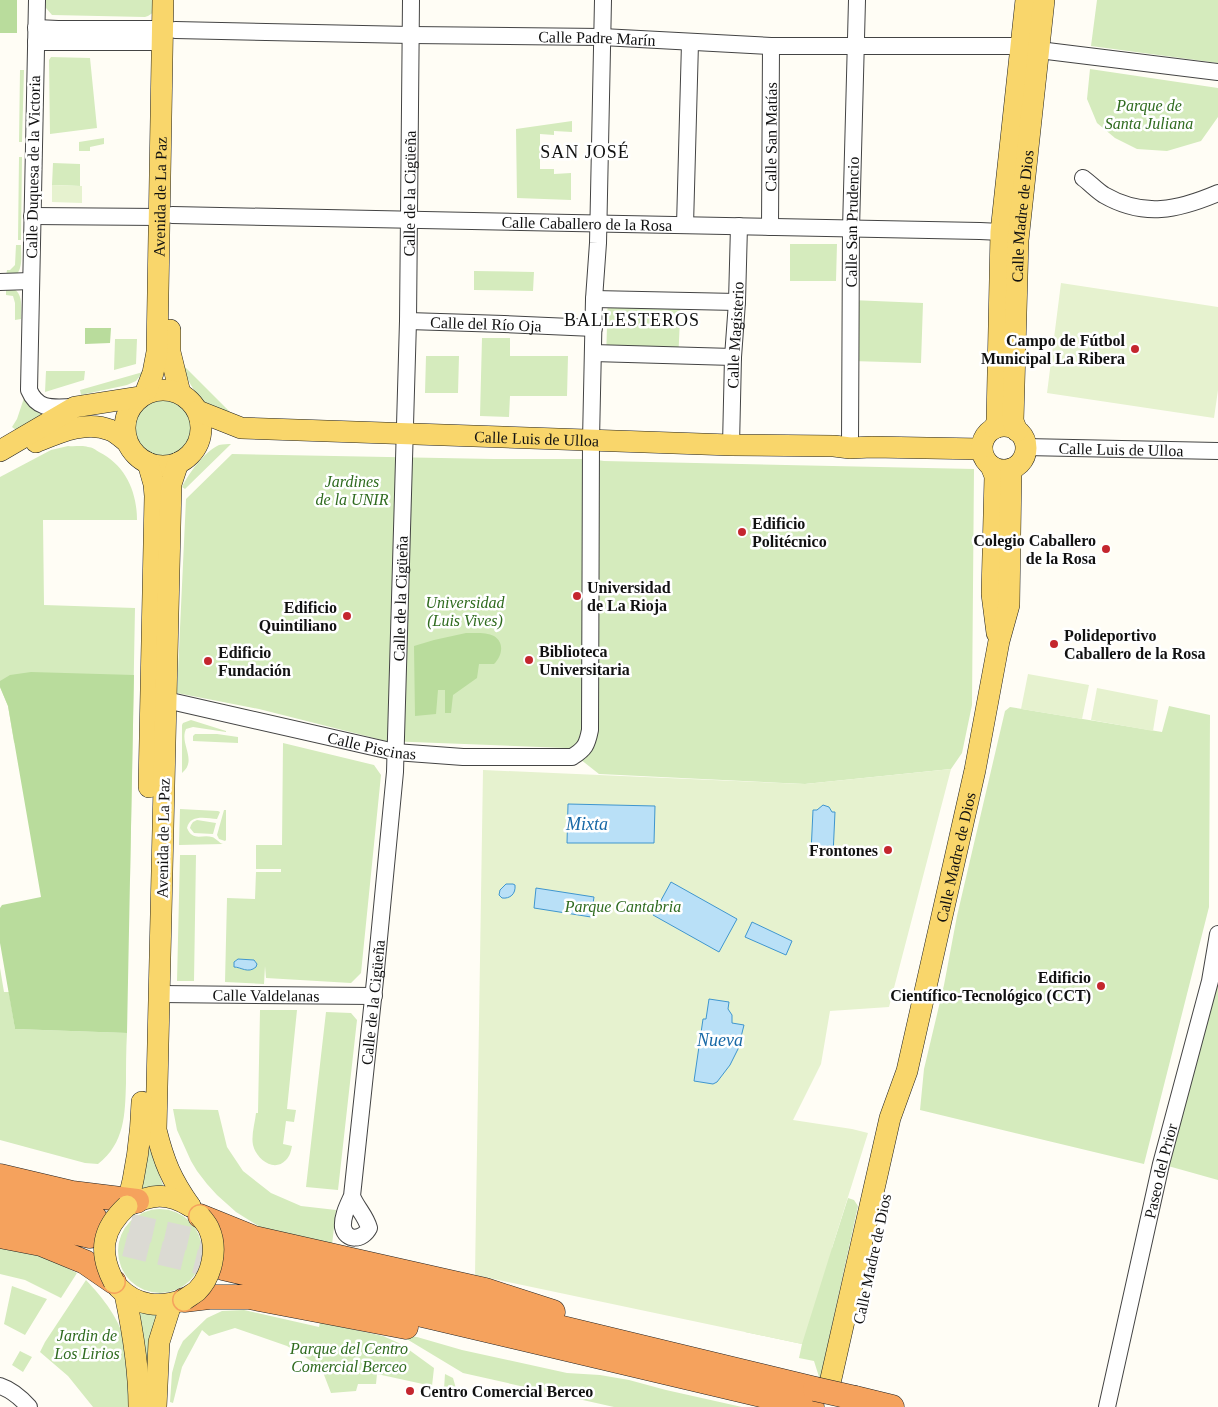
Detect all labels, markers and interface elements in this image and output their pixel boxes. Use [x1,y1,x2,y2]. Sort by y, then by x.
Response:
street label: Calle Padre Marín [538,28,656,48]
street label: Calle Duquesa de la Victoria [23,75,44,259]
street label: Calle San Matías [762,82,779,192]
park label: Parque de Santa Juliana [1105,97,1193,132]
street label: Calle de la Cigüeña [400,131,419,257]
street label: Avenida de La Paz [150,137,169,257]
district label: SAN JOSÉ [540,141,630,162]
street label: Calle Madre de Dios [1008,149,1036,283]
street label: Calle San Prudencio [842,156,861,287]
street label: Calle Caballero de la Rosa [501,213,672,233]
street label: Calle Magisterio [724,281,746,389]
district label: BALLESTEROS [564,310,700,330]
street label: Calle del Río Oja [430,313,542,335]
place label: Campo de Fútbol Municipal La Ribera [981,332,1126,368]
marker: Campo de Fútbol Municipal La Ribera [1129,343,1141,355]
street label: Calle Luis de Ulloa [474,428,599,449]
street label: Calle Luis de Ulloa [1058,439,1184,459]
park label: Jardines de la UNIR [316,473,389,508]
place label: Edificio Politécnico [752,515,827,550]
marker: Edificio Politécnico [736,526,748,538]
place label: Colegio Caballero de la Rosa [973,532,1096,567]
street label: Calle de la Cigüeña [390,535,410,662]
marker: Colegio Caballero de la Rosa [1100,543,1112,555]
place label: Universidad de La Rioja [587,579,671,615]
marker: Universidad de La Rioja [571,590,583,602]
park label: Universidad (Luis Vives) [425,594,506,630]
place label: Edificio Quintiliano [259,599,337,634]
marker: Edificio Quintiliano [341,610,353,622]
place label: Polideportivo Caballero de la Rosa [1064,627,1205,662]
marker: Polideportivo Caballero de la Rosa [1048,638,1060,650]
place label: Biblioteca Universitaria [539,643,630,678]
place label: Edificio Fundación [218,644,291,679]
marker: Biblioteca Universitaria [523,654,535,666]
marker: Edificio Fundación [202,655,214,667]
street label: Calle Piscinas [326,728,417,762]
street label: Avenida de La Paz [153,778,173,898]
street label: Calle Madre de Dios [932,790,978,924]
water label: Mixta [565,814,608,834]
place label: Frontones [809,842,878,859]
marker: Frontones [882,844,894,856]
park label: Parque Cantabria [564,898,681,916]
street label: Calle de la Cigüeña [358,939,387,1066]
place label: Edificio Científico-Tecnológico (CCT) [890,969,1091,1005]
marker: Edificio Científico-Tecnológico (CCT) [1095,980,1107,992]
street label: Calle Valdelanas [212,986,320,1004]
water label: Nueva [696,1030,743,1050]
street label: Paseo del Prior [1141,1121,1180,1220]
street label: Calle Madre de Dios [850,1192,894,1326]
park label: Jardin de Los Lirios [53,1327,120,1362]
park label: Parque del Centro Comercial Berceo [289,1340,408,1375]
place label: Centro Comercial Berceo [420,1383,593,1400]
marker: Centro Comercial Berceo [404,1385,416,1397]

